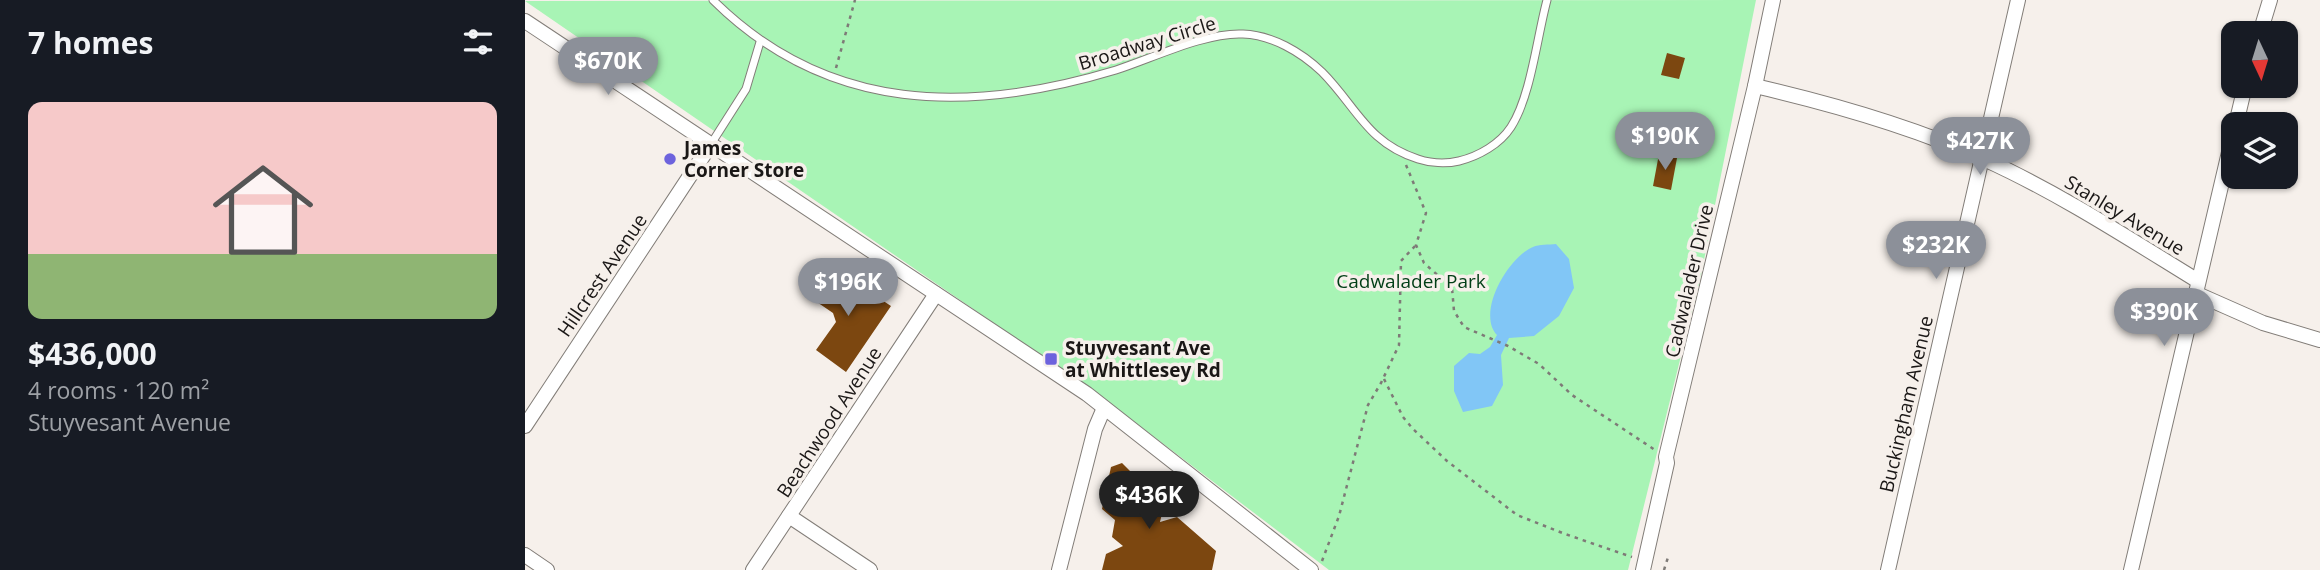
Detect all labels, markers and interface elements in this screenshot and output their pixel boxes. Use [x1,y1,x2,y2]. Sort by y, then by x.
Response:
street label: Broadway Circle [1075,10,1219,76]
north arrow [2221,21,2298,98]
map controls [2221,21,2298,189]
text: 7 homes [28,22,153,63]
icon: filters [459,23,497,61]
pin: $670K [559,38,657,97]
text: $670K [574,44,642,76]
button: layers [2221,112,2298,189]
pin: $190K [1616,113,1714,172]
pin: $427K [1931,118,2029,177]
text: $190K [1631,119,1699,151]
text: $427K [1946,124,2014,156]
place label: James Corner Store [682,135,804,183]
icon: home [200,147,326,273]
marker: James Corner Store [662,151,678,167]
street label: Stanley Avenue [2060,169,2190,261]
street label: Cadwalader Drive [1659,202,1719,360]
street label: Hillcrest Avenue [551,209,653,341]
pin: $232K [1887,222,1985,281]
text: $232K [1902,228,1970,260]
pin: $196K [799,258,897,318]
text: $196K [814,265,882,297]
park label: Cadwalader Park [1336,268,1486,294]
pin: $390K [2115,288,2213,348]
text: $390K [2130,295,2198,327]
street label: Buckingham Avenue [1873,313,1939,495]
text: $436,000 [28,333,157,374]
place label: Stuyvesant Ave at Whittlesey Rd [1065,335,1221,383]
street label: Beachwood Avenue [771,342,887,502]
marker: Stuyvesant Ave at Whittlesey Rd [1043,351,1059,367]
text: 4 rooms · 120 m² [28,374,209,406]
text: Stuyvesant Avenue [28,406,231,438]
pin: $436K [1100,472,1198,531]
text: $436K [1115,478,1183,510]

